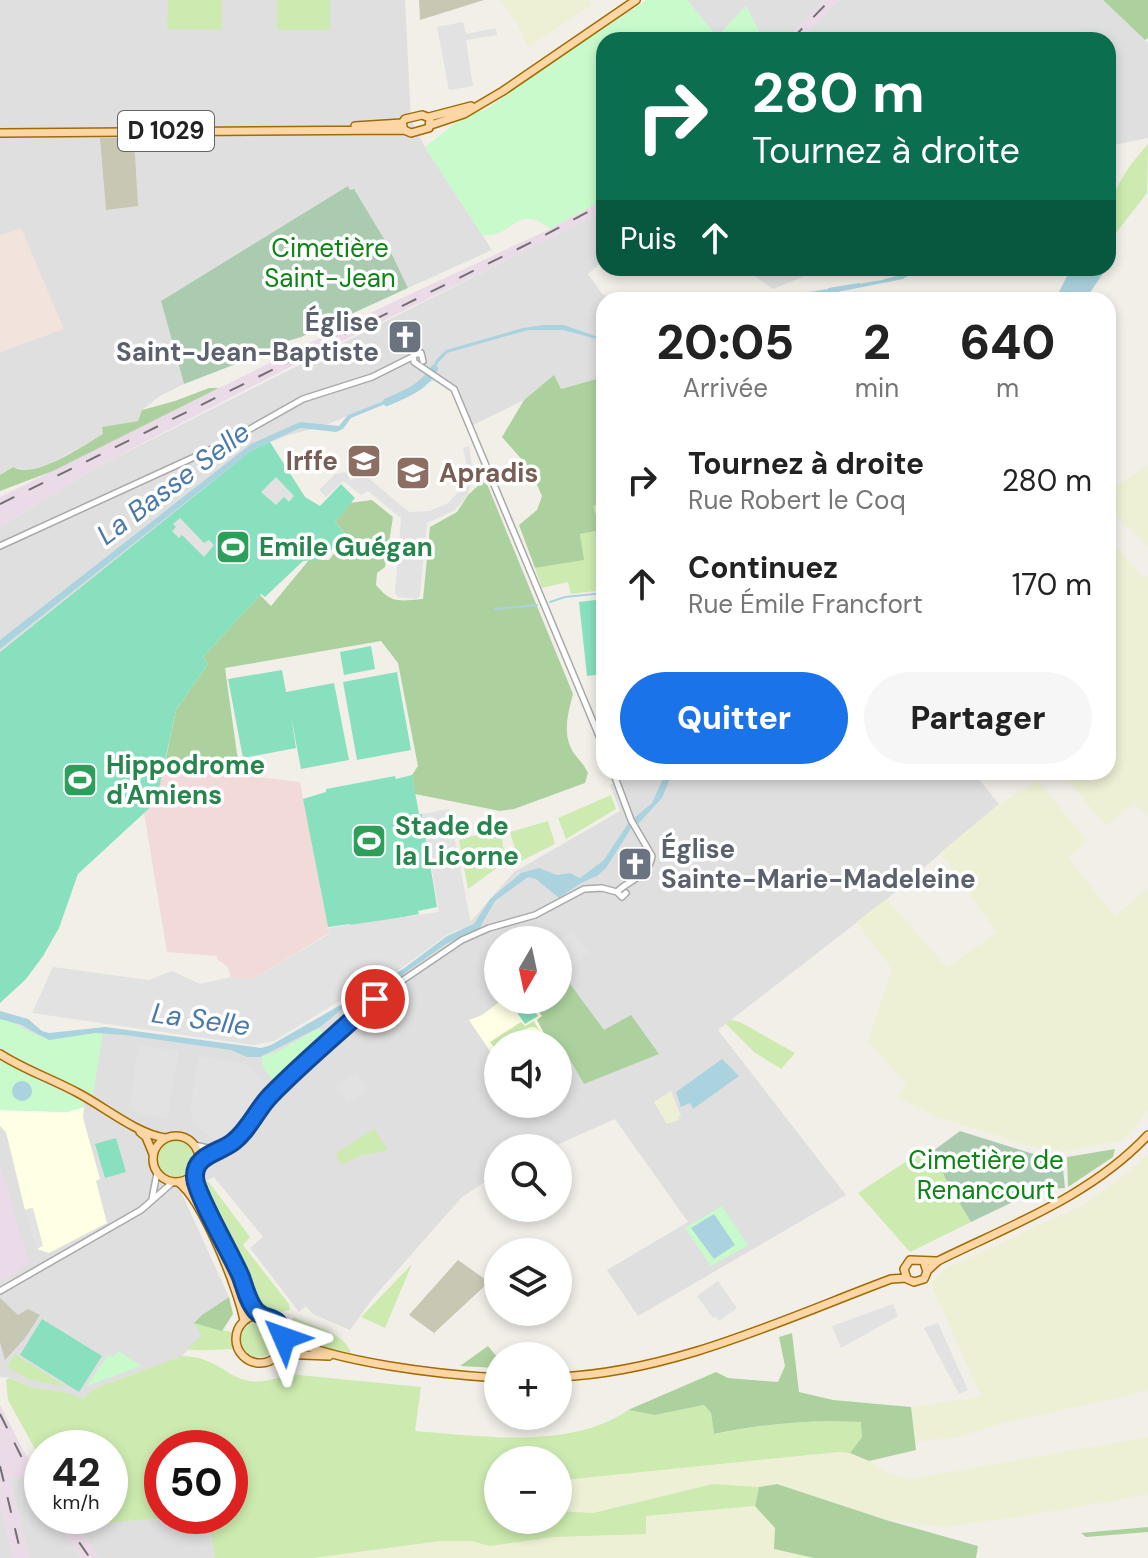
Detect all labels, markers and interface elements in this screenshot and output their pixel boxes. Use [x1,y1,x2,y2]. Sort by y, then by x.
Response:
text: 280 m [752,56,925,129]
icon: right [620,64,724,168]
road number: D 1029 [118,111,214,151]
text: Tournez à droite [752,127,1020,174]
icon: ahead [693,216,737,260]
text: Puis [620,219,677,258]
park label: Cimetière Saint-Jean [264,231,396,295]
place label: Église Saint-Jean-Baptiste [116,305,379,369]
text: 20:05 [657,311,794,374]
text: 2 [863,311,891,374]
text: 640 [960,311,1055,374]
church icon: Église Saint-Jean-Baptiste [386,318,424,356]
text: Arrivée [683,371,768,405]
text: min [855,371,899,405]
text: m [996,371,1019,405]
water label: La Basse Selle [89,414,257,553]
school or university icon: Irffe [345,442,383,480]
place label: Irffe [286,444,338,478]
text: Tournez à droite [688,444,924,483]
school or university icon: Apradis [394,454,432,492]
place label: Apradis [439,456,538,490]
icon: right [620,458,664,502]
text: 280 m [1002,461,1092,500]
text: Rue Robert le Coq [688,483,906,517]
sports icon: Emile Guégan [214,528,252,566]
place label: Emile Guégan [259,530,433,564]
text: Continuez [688,548,838,587]
icon: ahead [620,562,664,606]
text: 170 m [1012,565,1092,604]
text: Rue Émile Francfort [688,587,923,621]
button: Quitter [620,672,848,764]
button: Partager [864,672,1092,764]
place label: Hippodrome d'Amiens [106,748,265,812]
sports icon: Hippodrome d'Amiens [61,761,99,799]
place label: Stade de la Licorne [395,809,519,873]
sports icon: Stade de la Licorne [350,822,388,860]
place label: Église Sainte-Marie-Madeleine [661,832,976,896]
church icon: Église Sainte-Marie-Madeleine [616,845,654,883]
north arrow [484,926,572,1014]
map controls [484,926,572,1534]
pin [341,965,409,1033]
icon: arrive [353,977,397,1021]
water label: La Selle [149,994,253,1045]
button: sound [484,1030,572,1118]
button: search [484,1134,572,1222]
park label: Cimetière de Renancourt [908,1143,1064,1207]
button: layers [484,1238,572,1326]
position arrow [242,1296,326,1380]
button: + [484,1342,572,1430]
speed limit sign: 50 [144,1430,248,1534]
text: 42 [51,1446,101,1498]
button: − [484,1446,572,1534]
text: km/h [52,1489,100,1515]

